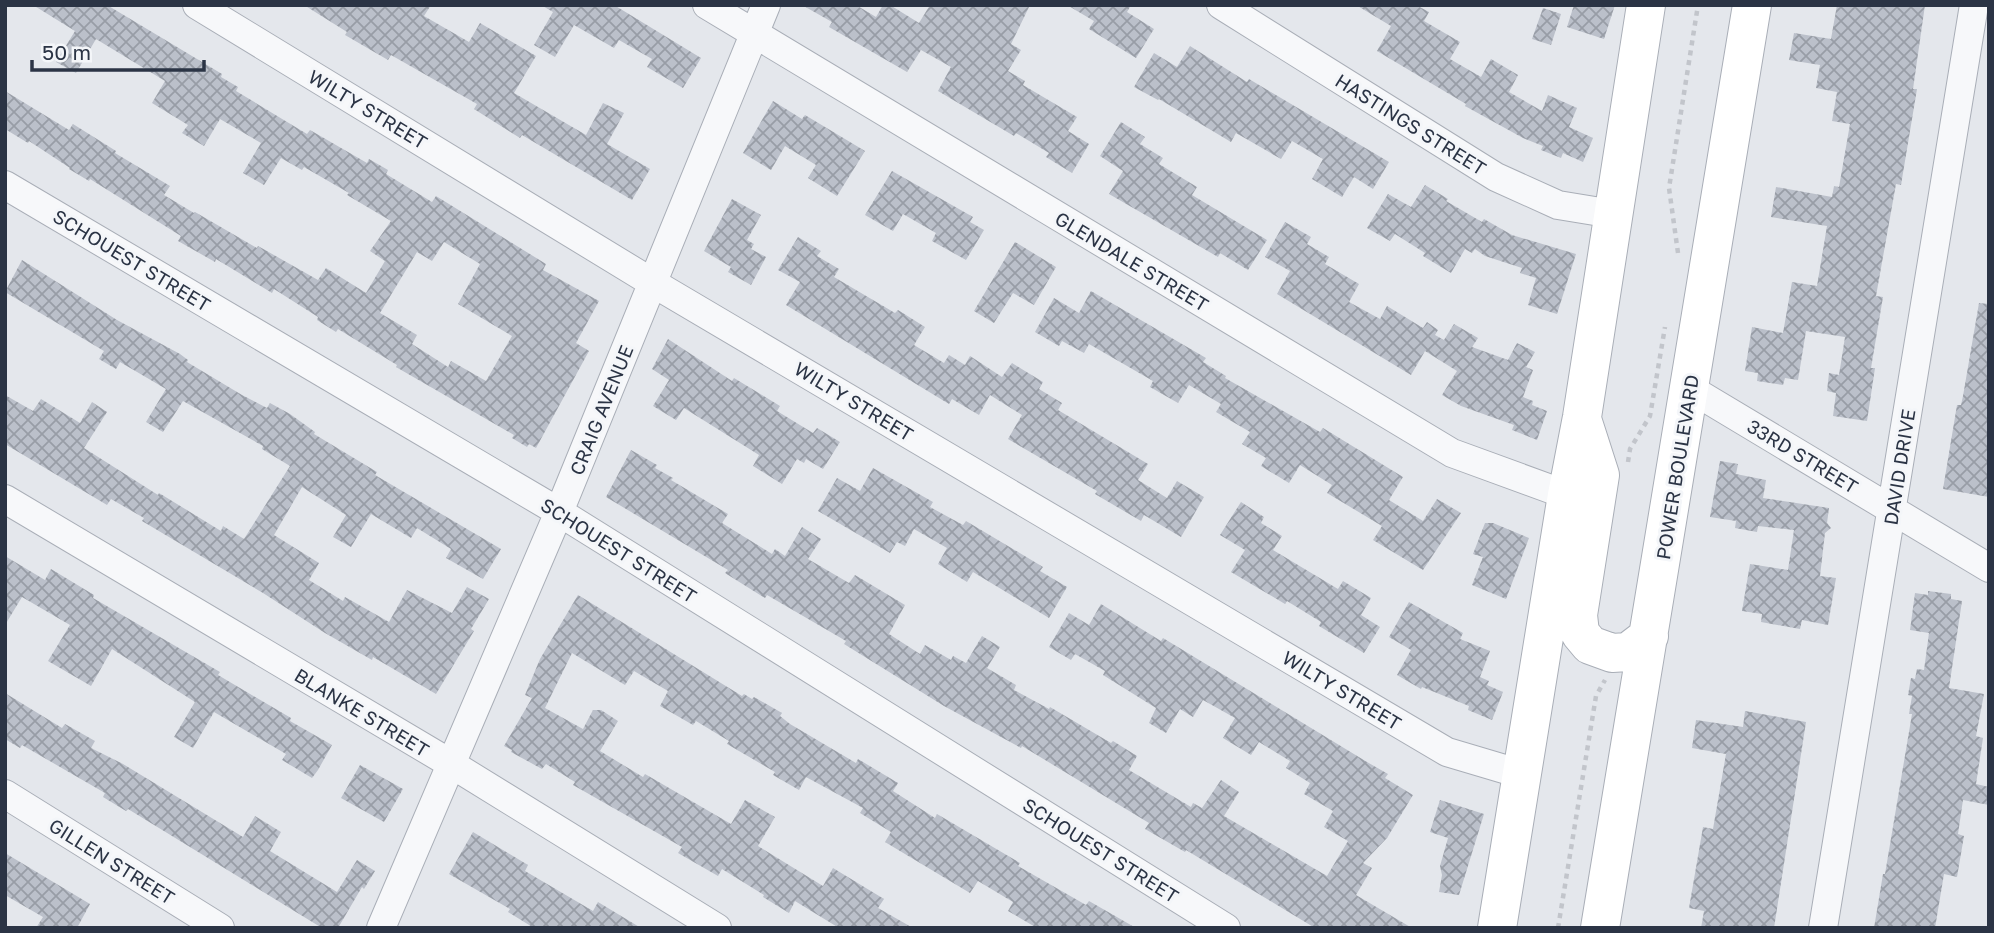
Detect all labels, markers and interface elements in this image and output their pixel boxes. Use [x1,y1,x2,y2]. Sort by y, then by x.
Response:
scale bar [32,28,203,72]
text: 50 m [42,39,91,65]
street label: WILTY STREET [304,64,432,154]
street label: HASTINGS STREET [1331,68,1491,180]
street label: SCHOUEST STREET [49,204,215,316]
street label: GLENDALE STREET [1051,206,1213,316]
street label: CRAIG AVENUE [565,342,637,478]
street label: WILTY STREET [790,356,918,446]
street label: POWER BOULEVARD [1651,373,1703,561]
street label: DAVID DRIVE [1878,407,1920,527]
street label: 33RD STREET [1743,414,1863,498]
street label: SCHOUEST STREET [537,493,701,607]
street label: WILTY STREET [1278,645,1406,735]
street label: BLANKE STREET [291,663,433,761]
street label: SCHOUEST STREET [1019,793,1183,907]
street label: GILLEN STREET [45,813,179,909]

